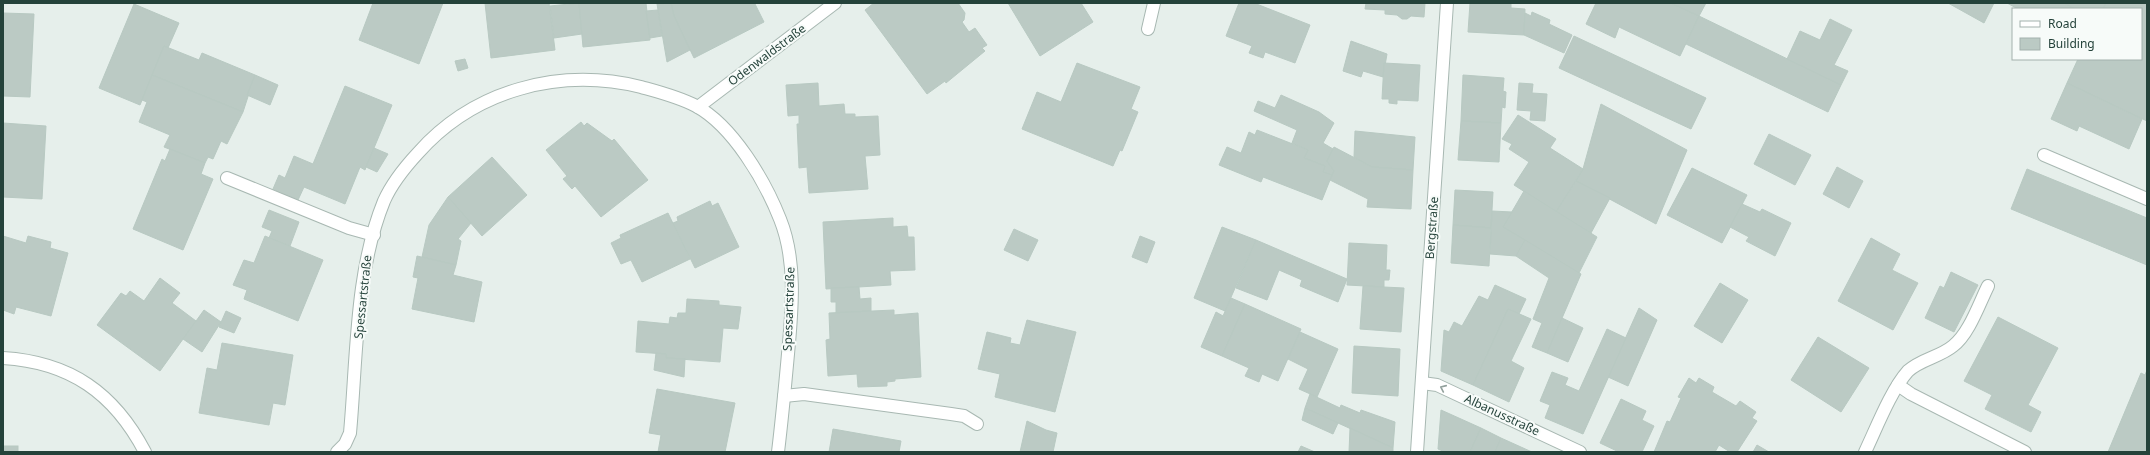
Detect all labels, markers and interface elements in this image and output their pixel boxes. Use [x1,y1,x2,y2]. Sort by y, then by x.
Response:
legend [2012,8,2142,60]
text: Road [2048,15,2077,32]
street label: Odenwaldstraße [724,20,809,90]
text: Building [2048,35,2095,52]
street label: Bergstraße [1421,196,1442,260]
street label: Spessartstraße [350,254,375,340]
street label: Spessartstraße [779,266,798,351]
one-way arrow [1440,385,1447,393]
street label: Albanusstraße [1462,390,1543,440]

